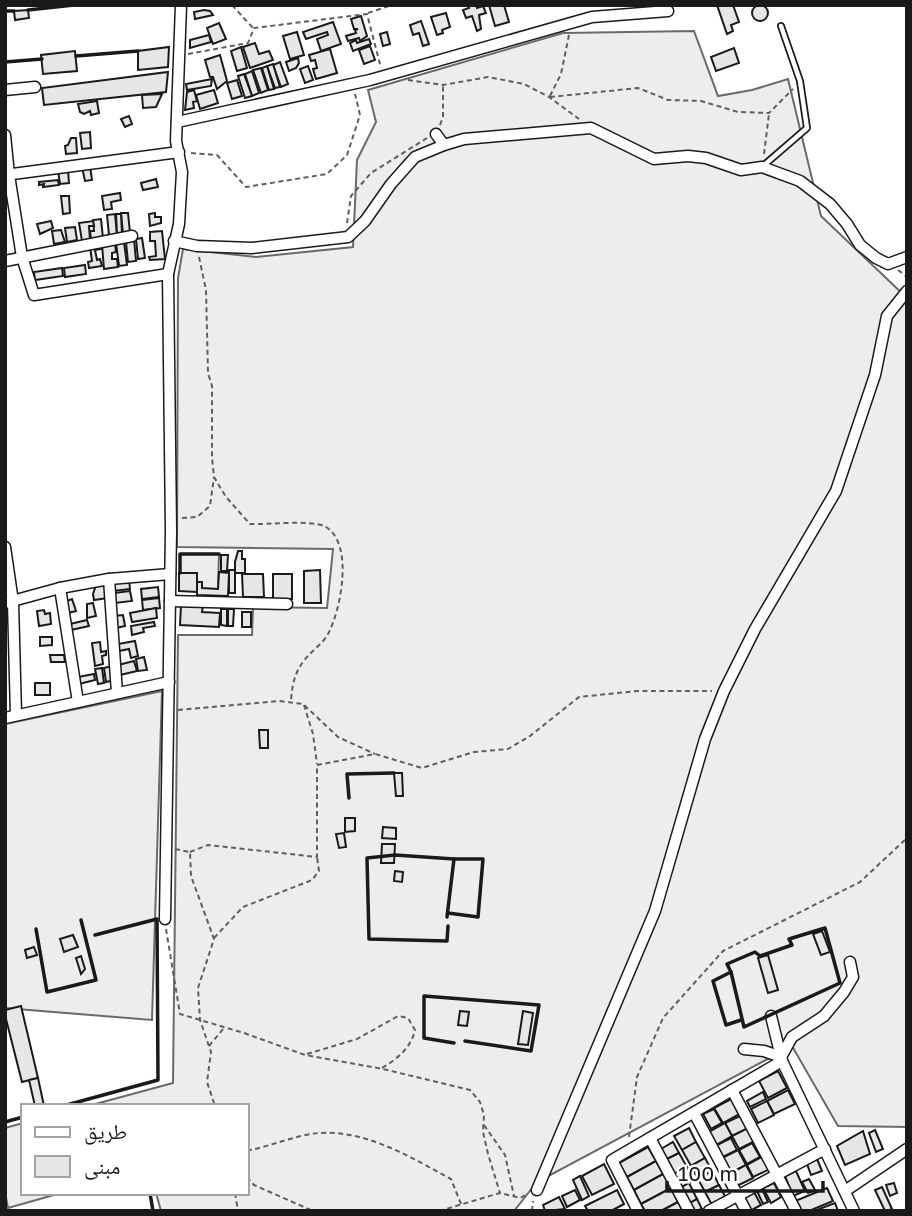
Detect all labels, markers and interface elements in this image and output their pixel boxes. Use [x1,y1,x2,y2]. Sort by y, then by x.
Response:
legend [21,1104,248,1195]
text: طريق [84,1118,127,1145]
scale bar [667,1150,823,1194]
text: مبنى [84,1153,120,1180]
text: 100 m [678,1160,738,1186]

